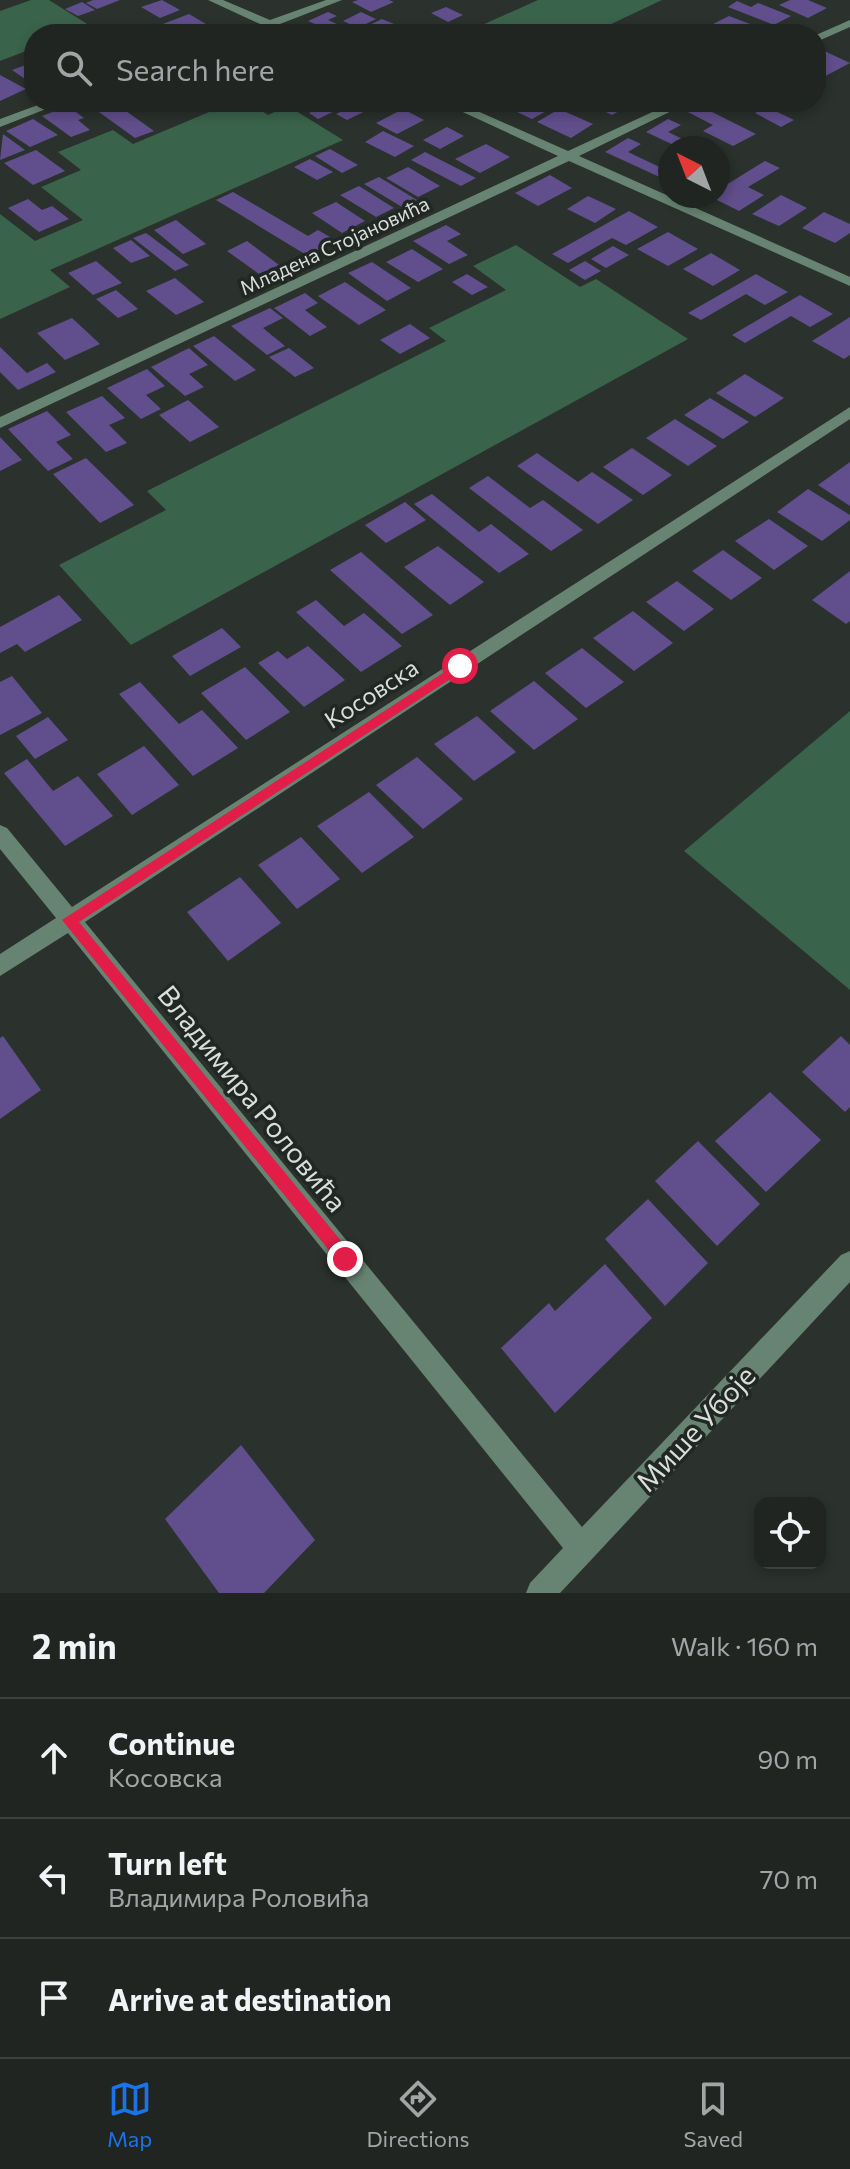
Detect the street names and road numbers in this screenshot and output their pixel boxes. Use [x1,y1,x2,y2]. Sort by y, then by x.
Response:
street label: Младена Стојановића [235,191,433,299]
street label: Косовска [319,652,423,734]
street label: Владимира Роловића [151,978,355,1218]
street label: Мише Убоје [628,1358,762,1498]

